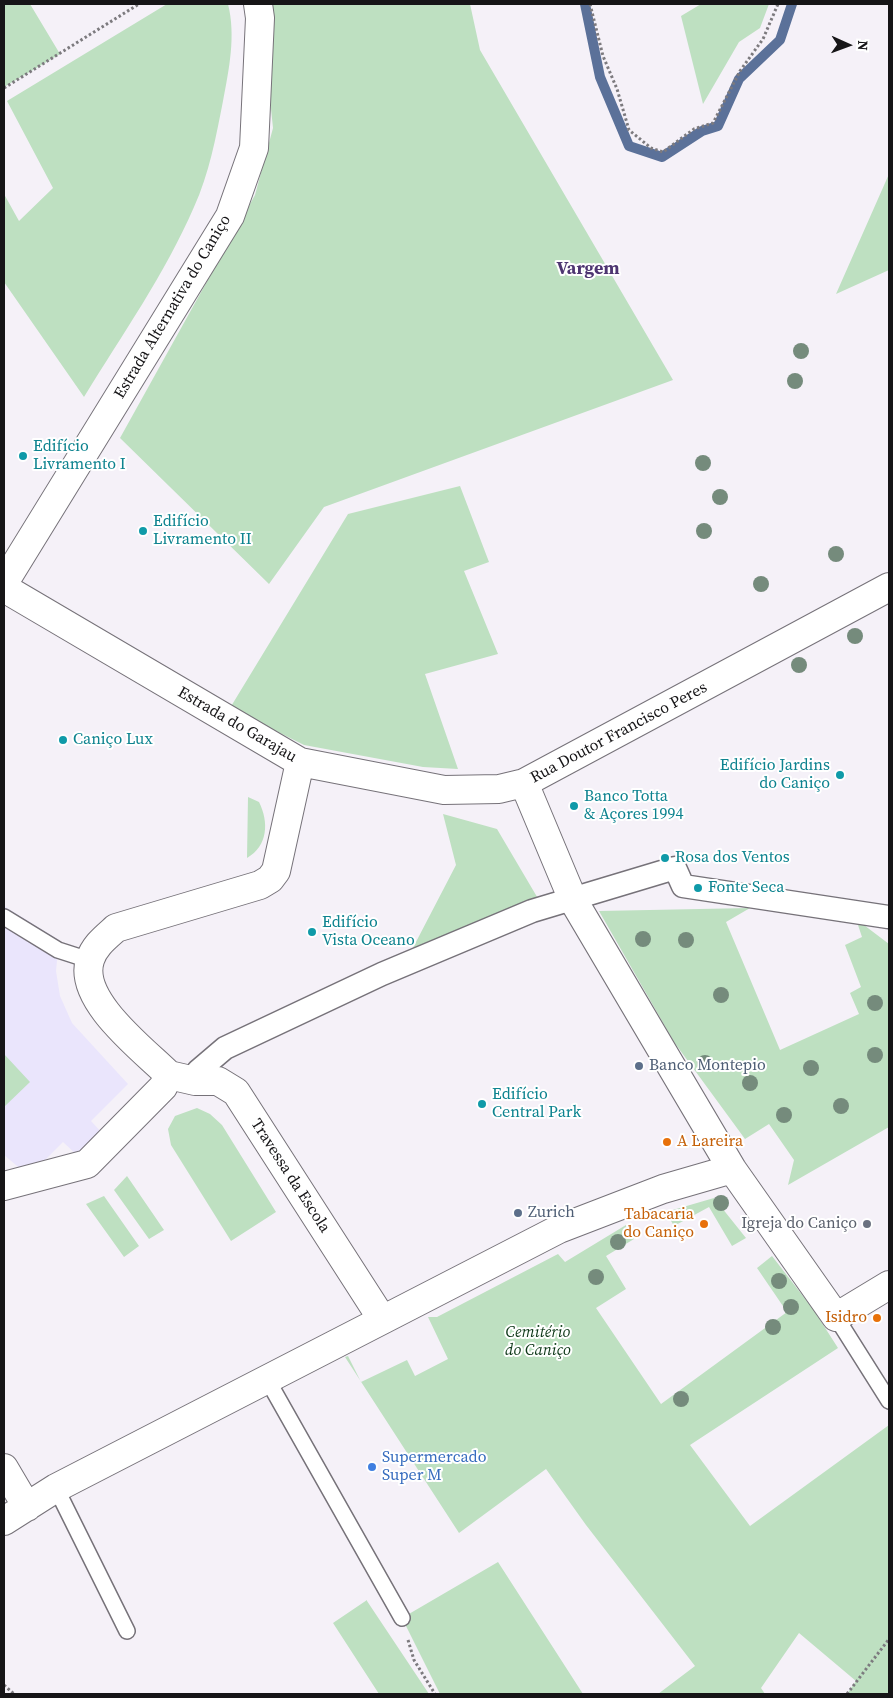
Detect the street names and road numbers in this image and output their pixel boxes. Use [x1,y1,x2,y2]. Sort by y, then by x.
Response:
street label: Estrada Alternativa do Caniço [110,212,236,402]
street label: Rua Doutor Francisco Peres [527,678,711,788]
street label: Estrada do Garajau [174,683,300,767]
street label: Travessa da Escola [246,1115,334,1237]

